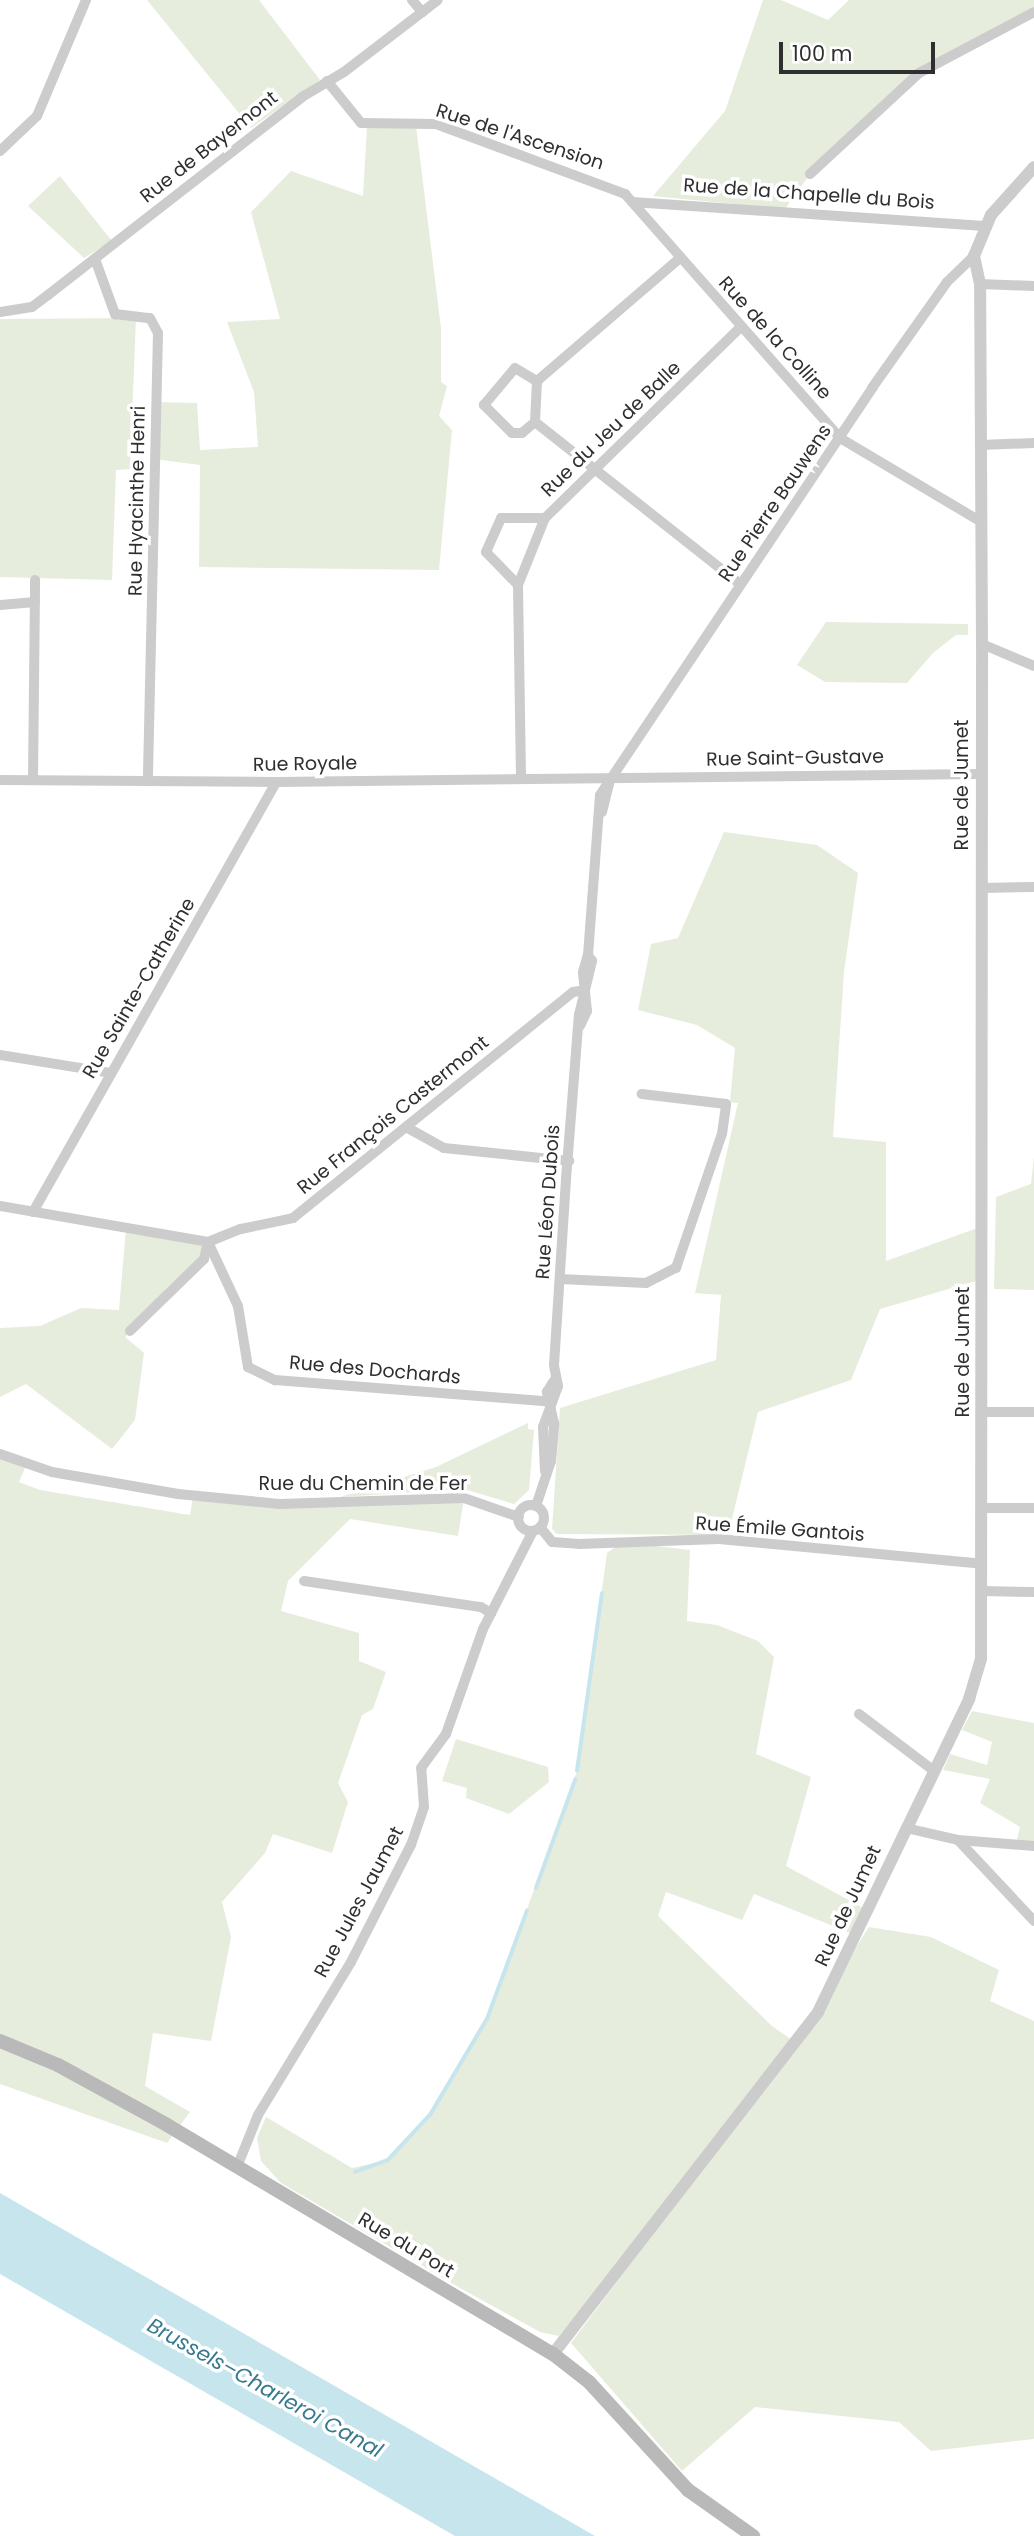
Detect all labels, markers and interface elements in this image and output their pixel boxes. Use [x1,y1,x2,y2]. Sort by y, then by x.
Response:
scale bar [782,28,938,72]
text: 100 m [792,39,852,68]
street label: Rue de Bayemont [136,86,282,208]
street label: Rue de l'Ascension [433,99,607,175]
street label: Rue de la Chapelle du Bois [683,174,935,214]
street label: Rue de la Colline [714,272,836,404]
street label: Rue du Jeu de Balle [537,357,685,501]
street label: Rue Hyacinthe Henri [124,406,150,596]
street label: Rue Pierre Bauwens [714,420,836,586]
street label: Rue de Jumet [951,720,973,850]
street label: Rue Saint-Gustave [706,745,884,771]
street label: Rue Royale [253,752,357,776]
street label: Rue Sainte-Catherine [78,894,200,1082]
street label: Rue François Castermont [293,1031,493,1199]
street label: Rue Léon Dubois [531,1124,565,1280]
street label: Rue de Jumet [952,1287,974,1417]
street label: Rue des Dochards [288,1351,462,1389]
street label: Rue du Chemin de Fer [259,1473,467,1495]
street label: Rue Émile Gantois [695,1512,865,1546]
street label: Rue Jules Jaumet [310,1823,408,1981]
street label: Rue de Jumet [810,1842,886,1970]
street label: Rue du Port [354,2207,458,2283]
water label: Brussels–Charleroi Canal [143,2313,387,2463]

